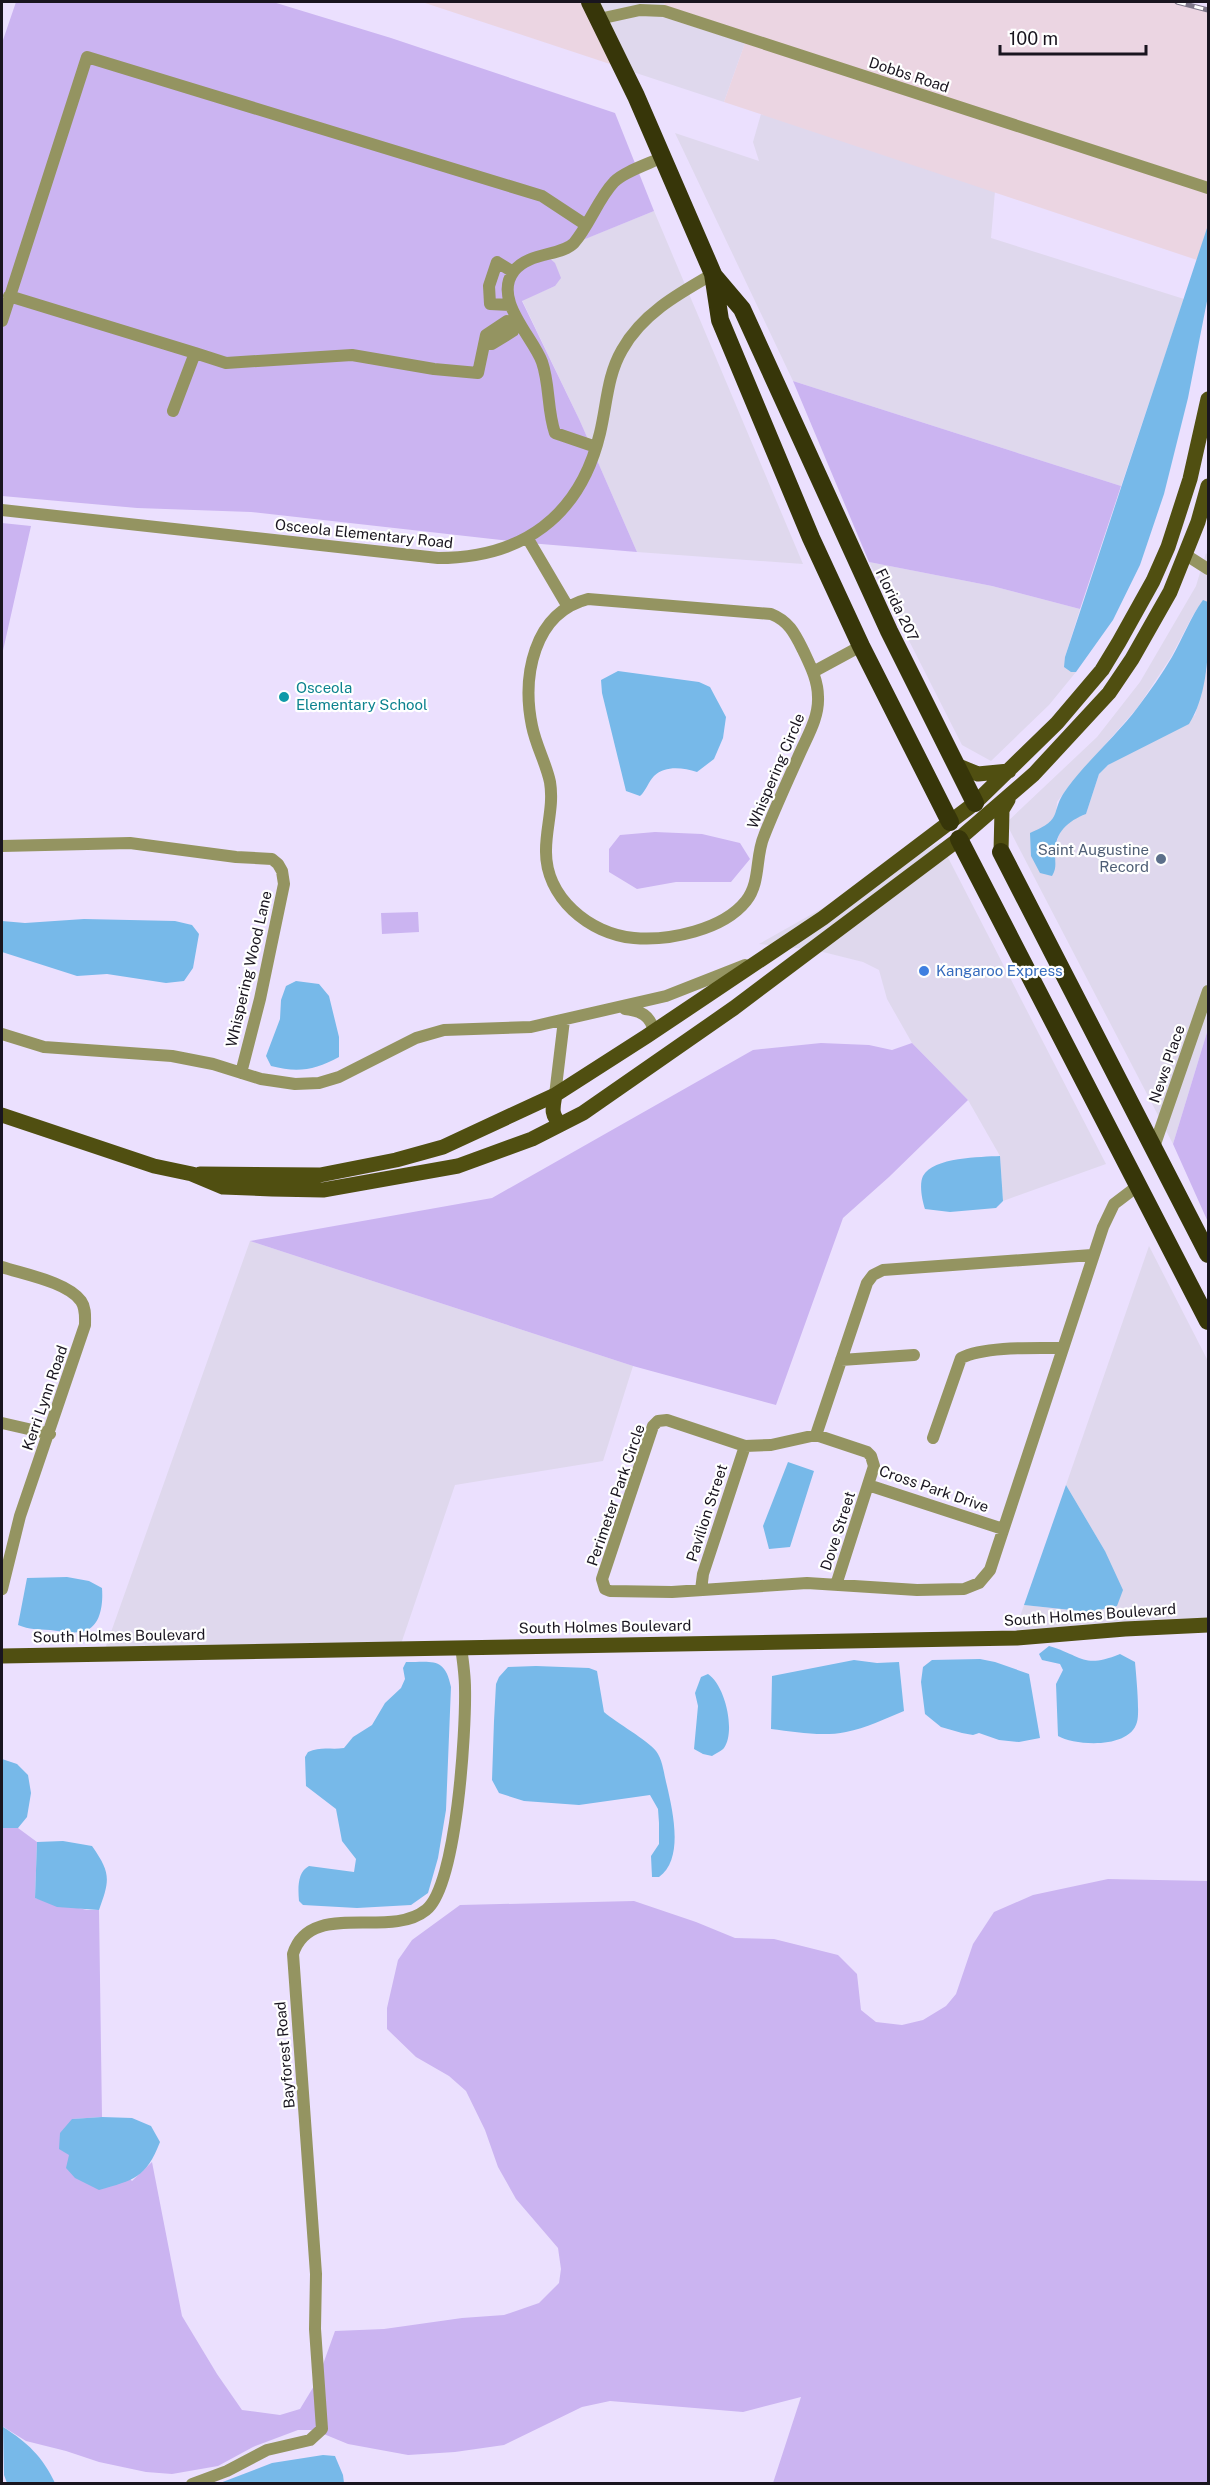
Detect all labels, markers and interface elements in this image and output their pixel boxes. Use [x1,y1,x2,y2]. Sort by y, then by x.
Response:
scale bar [1000,18,1146,56]
text: 100 m [1009,28,1058,49]
street label: Dobbs Road [867,54,951,96]
street label: Osceola Elementary Road [274,516,454,551]
street label: Florida 207 [873,566,922,644]
place label: Osceola Elementary School [296,679,428,713]
marker: Osceola Elementary School [277,690,291,704]
street label: Whispering Circle [744,711,808,831]
place label: Saint Augustine Record [1038,841,1149,875]
marker: Saint Augustine Record [1154,852,1168,866]
street label: Whispering Wood Lane [222,889,275,1049]
place label: Kangaroo Express [936,962,1063,979]
marker: Kangaroo Express [917,964,931,978]
street label: News Place [1145,1023,1188,1105]
street label: Kerri Lynn Road [19,1343,70,1453]
street label: Perimeter Park Circle [583,1422,648,1568]
street label: Pavilion Street [683,1462,730,1564]
street label: Cross Park Drive [877,1462,991,1515]
street label: Dove Street [817,1489,858,1572]
street label: South Holmes Boulevard [1003,1600,1177,1629]
street label: South Holmes Boulevard [519,1616,691,1637]
street label: South Holmes Boulevard [33,1625,205,1646]
street label: Bayforest Road [271,2001,298,2109]

